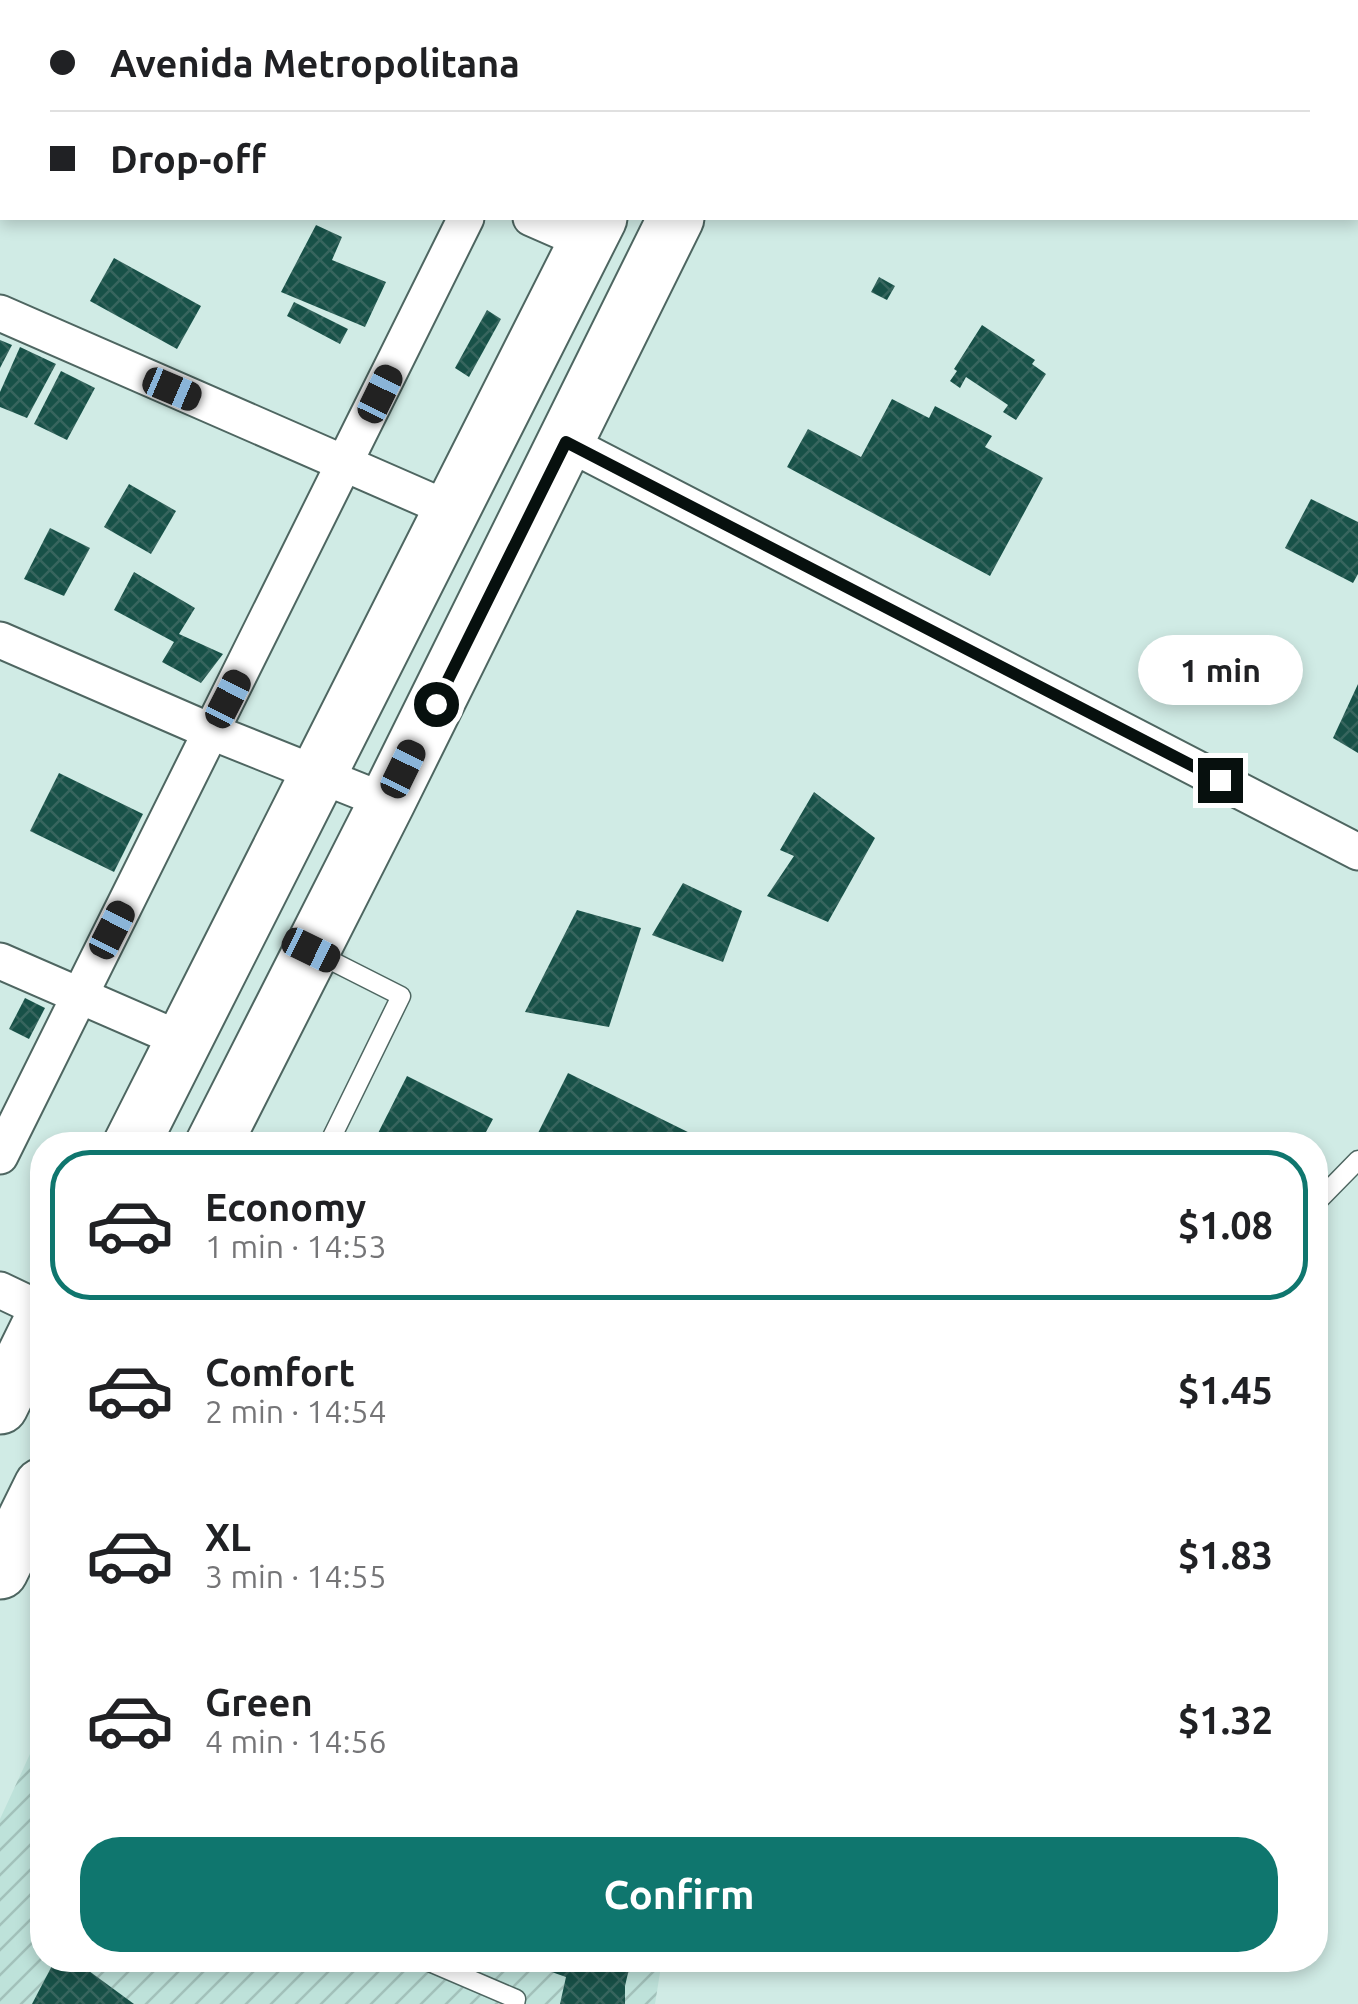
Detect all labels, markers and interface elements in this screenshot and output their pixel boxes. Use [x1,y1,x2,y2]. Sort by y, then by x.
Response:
text: Avenida Metropolitana [110,42,520,84]
text: Drop-off [110,138,266,180]
car [353,360,407,428]
car [139,363,205,415]
callout: 1 min [1138,635,1302,705]
text: 1 min [1180,652,1261,688]
car [201,665,255,733]
route start [414,682,459,727]
car [376,735,430,803]
route end [1198,758,1243,803]
car [85,896,139,964]
car [277,923,345,977]
icon: car [85,1180,175,1270]
text: Economy [205,1186,366,1228]
text: $1.08 [1178,1204,1273,1246]
text: 1 min · 14:53 [205,1228,387,1264]
icon: car [85,1345,175,1435]
text: Comfort [205,1351,355,1393]
text: $1.45 [1178,1369,1273,1411]
text: 2 min · 14:54 [205,1393,387,1429]
icon: car [85,1510,175,1600]
text: XL [205,1516,251,1558]
text: $1.83 [1178,1534,1273,1576]
text: 3 min · 14:55 [205,1558,387,1594]
icon: car [85,1675,175,1765]
text: Green [205,1681,313,1723]
text: $1.32 [1178,1699,1273,1741]
text: 4 min · 14:56 [205,1723,387,1759]
button: Confirm [80,1837,1278,1952]

